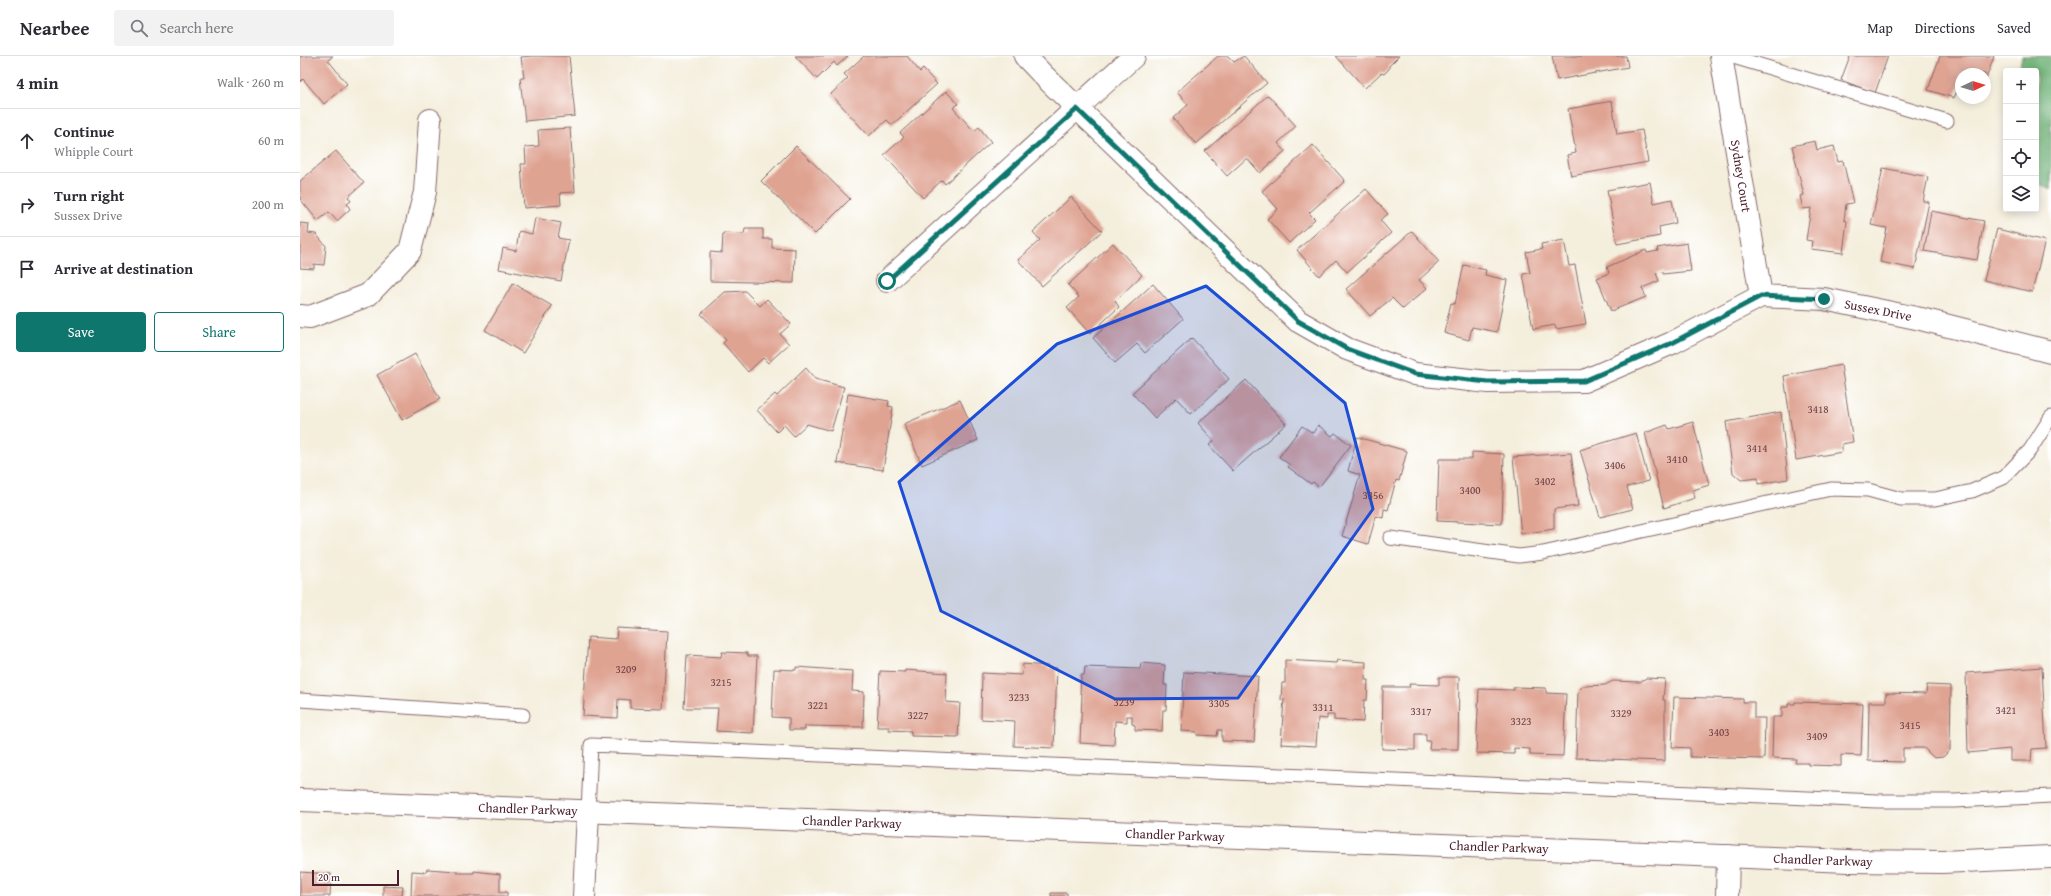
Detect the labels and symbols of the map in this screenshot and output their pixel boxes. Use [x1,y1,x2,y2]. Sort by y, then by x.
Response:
north arrow [1955,68,1991,104]
street label: Sydney Court [1726,138,1756,214]
route start [878,272,896,290]
route end [1815,290,1833,308]
street label: Sussex Drive [1843,294,1913,326]
house number: 3418 [1807,401,1829,417]
house number: 3414 [1746,440,1768,456]
house number: 3410 [1666,451,1688,467]
house number: 3406 [1604,457,1626,473]
house number: 3402 [1534,473,1556,489]
house number: 3400 [1459,482,1481,498]
house number: 3356 [1362,487,1384,503]
house number: 3209 [615,661,637,677]
house number: 3215 [710,674,732,690]
house number: 3233 [1008,689,1030,705]
house number: 3239 [1113,694,1135,710]
house number: 3305 [1208,695,1230,711]
house number: 3221 [807,697,829,713]
house number: 3311 [1312,699,1334,715]
house number: 3421 [1995,702,2017,718]
house number: 3317 [1410,703,1432,719]
house number: 3329 [1610,705,1632,721]
house number: 3227 [907,707,929,723]
house number: 3323 [1510,713,1532,729]
house number: 3415 [1899,717,1921,733]
house number: 3403 [1708,724,1730,740]
house number: 3409 [1806,728,1828,744]
street label: Chandler Parkway [478,798,579,820]
street label: Chandler Parkway [802,811,903,833]
street label: Chandler Parkway [1125,824,1226,846]
street label: Chandler Parkway [1449,836,1550,858]
street label: Chandler Parkway [1773,849,1874,871]
scale bar [312,868,399,887]

